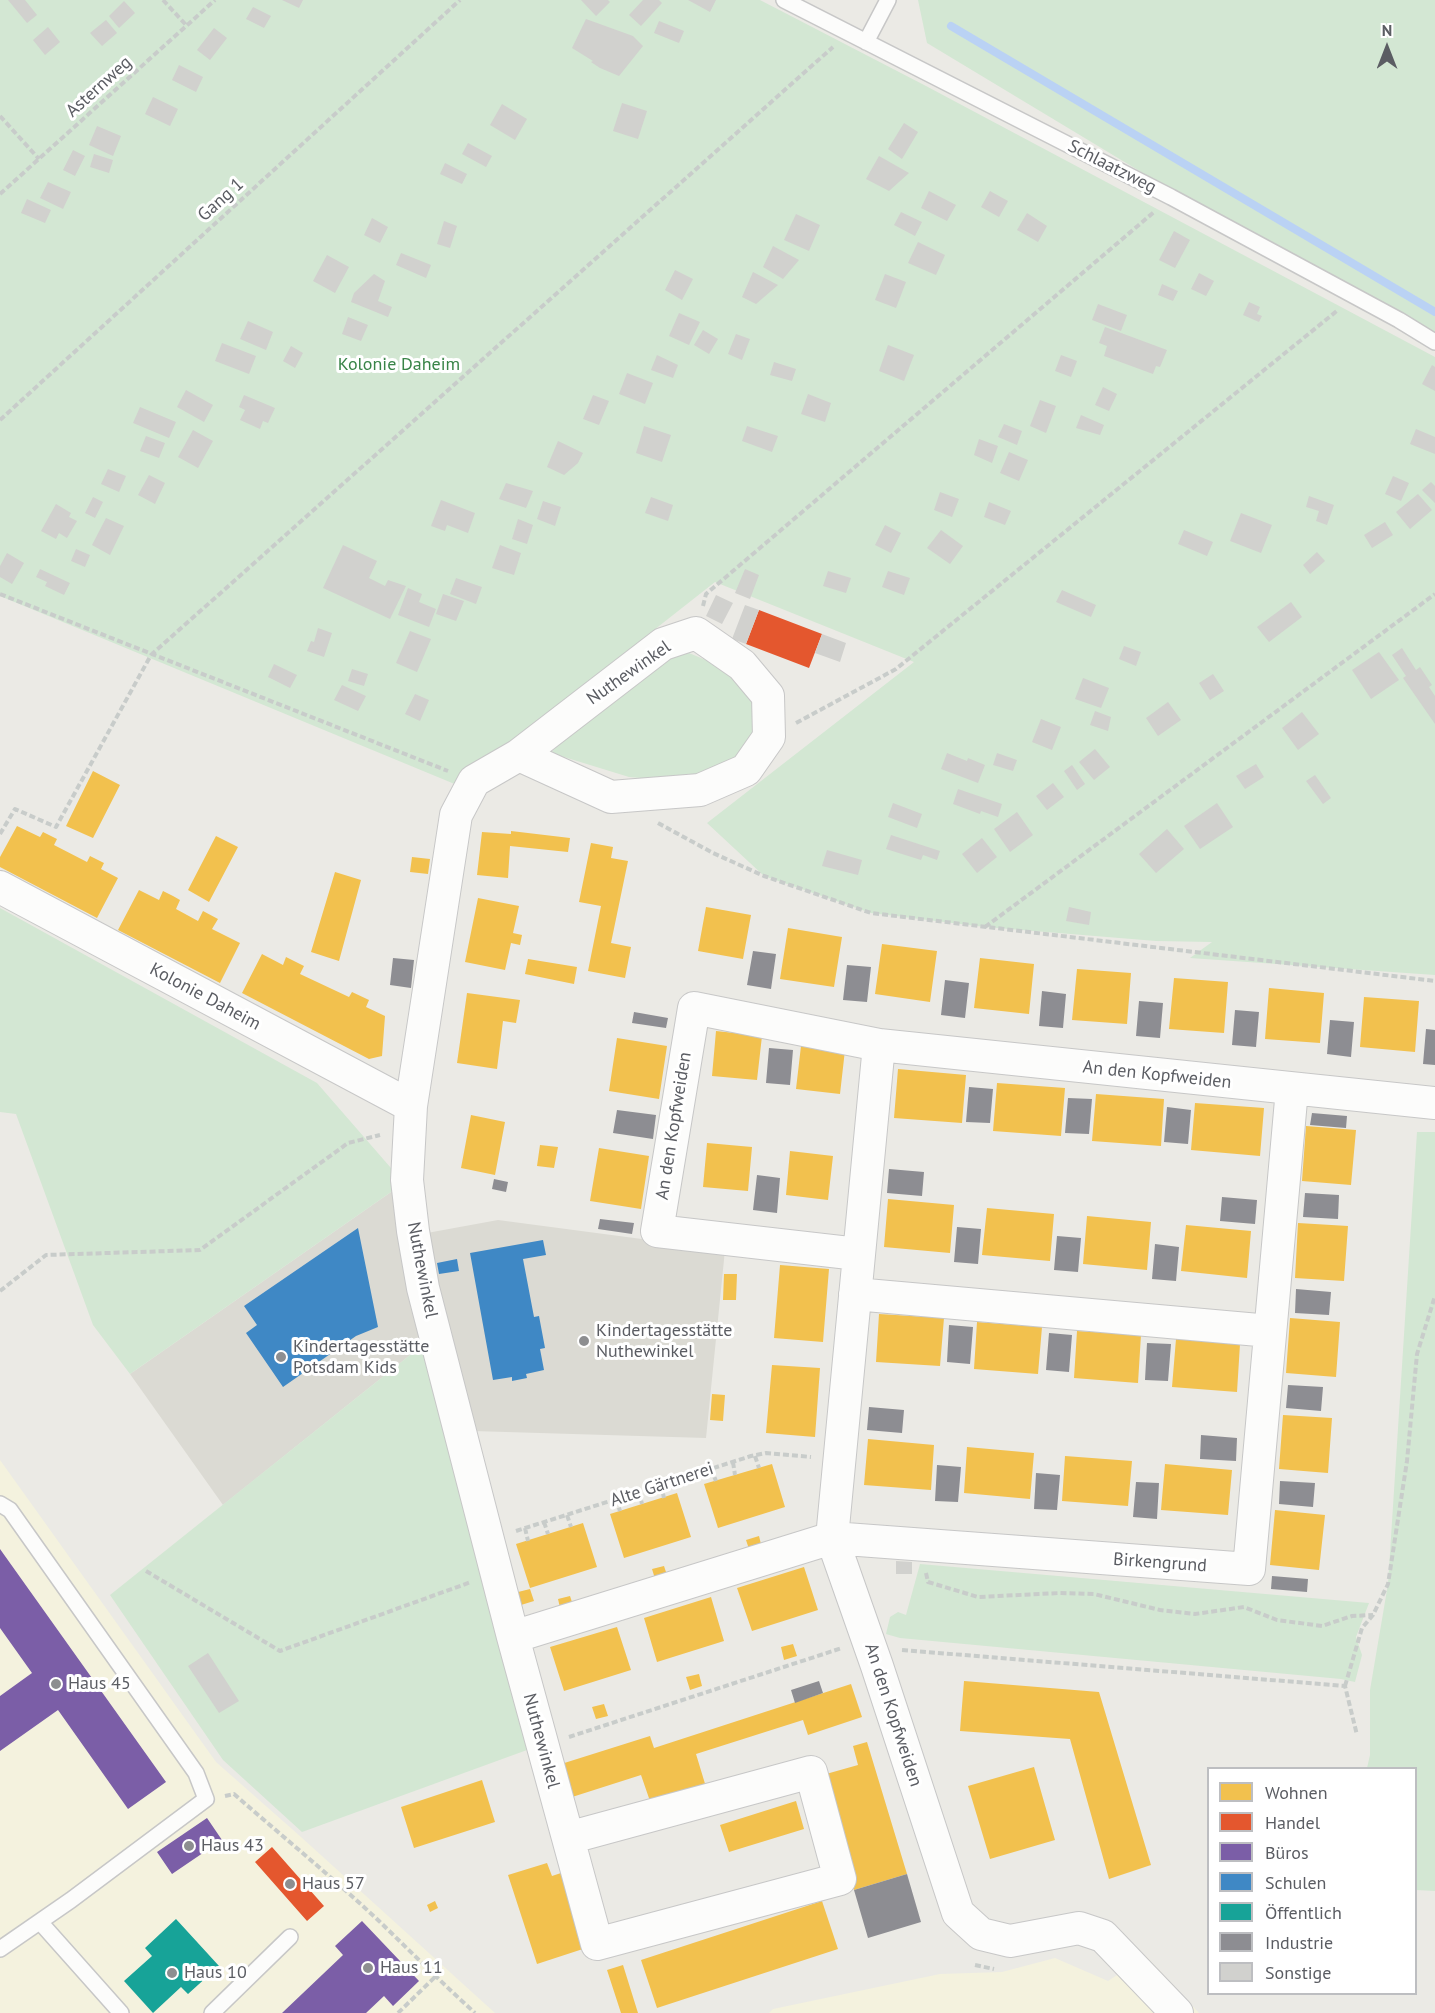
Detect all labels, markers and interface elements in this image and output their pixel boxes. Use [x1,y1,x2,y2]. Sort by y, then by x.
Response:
north arrow [1357,18,1417,78]
text: N [1382,20,1392,40]
street label: Asternweg [62,52,136,122]
street label: Schlaatzweg [1064,135,1160,199]
street label: Gang 1 [194,174,248,226]
park label: Kolonie Daheim [338,354,460,376]
street label: Nuthewinkel [583,636,675,710]
street label: Kolonie Daheim [146,959,264,1035]
street label: An den Kopfweiden [652,1051,696,1201]
street label: An den Kopfweiden [1082,1056,1232,1094]
street label: Nuthewinkel [402,1220,442,1320]
place label: Kindertagesstätte Nuthewinkel [596,1320,732,1362]
marker: Kindertagesstätte Nuthewinkel [577,1334,591,1348]
place label: Kindertagesstätte Potsdam Kids [293,1336,429,1378]
marker: Kindertagesstätte Potsdam Kids [274,1350,288,1364]
street label: Alte Gärtnerei [608,1458,716,1512]
street label: Birkengrund [1112,1549,1208,1577]
street label: An den Kopfweiden [860,1641,926,1789]
place label: Haus 45 [68,1673,131,1695]
marker: Haus 45 [49,1677,63,1691]
street label: Nuthewinkel [518,1691,564,1791]
legend [1207,1767,1417,1995]
text: Wohnen [1265,1781,1327,1804]
text: Handel [1265,1811,1320,1834]
place label: Haus 43 [201,1835,264,1857]
marker: Haus 43 [182,1839,196,1853]
text: Büros [1265,1841,1309,1864]
text: Schulen [1265,1871,1326,1894]
place label: Haus 57 [302,1873,365,1895]
marker: Haus 57 [283,1877,297,1891]
text: Öffentlich [1265,1901,1342,1924]
text: Industrie [1265,1931,1333,1954]
place label: Haus 11 [380,1957,443,1979]
marker: Haus 11 [361,1961,375,1975]
text: Sonstige [1265,1961,1331,1984]
place label: Haus 10 [184,1962,247,1984]
marker: Haus 10 [165,1966,179,1980]

